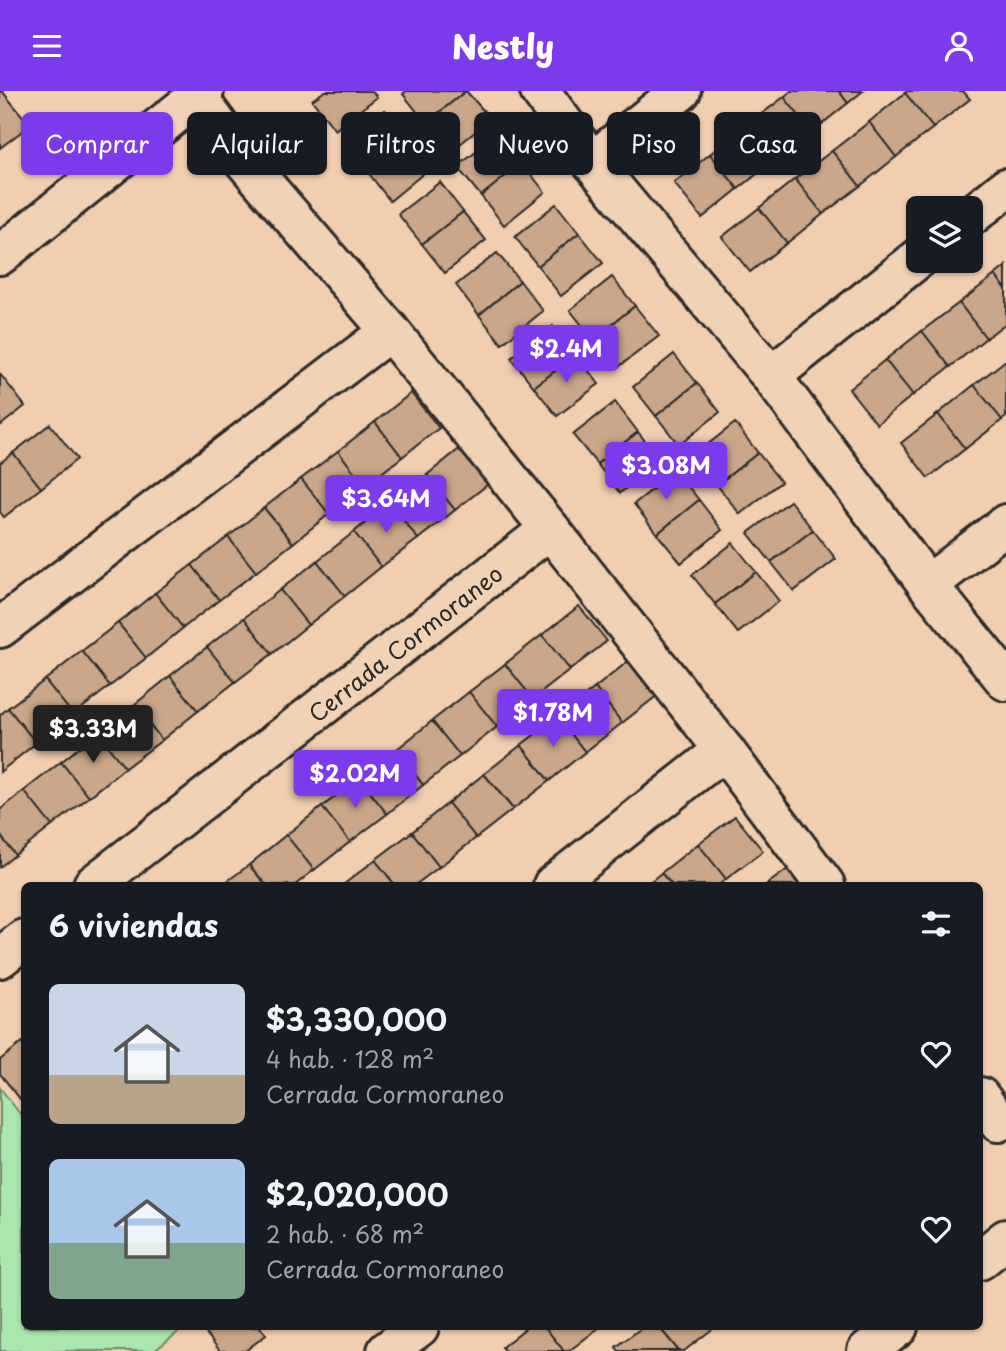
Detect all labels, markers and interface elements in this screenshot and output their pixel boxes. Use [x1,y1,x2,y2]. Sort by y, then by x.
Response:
text: Nestly [452,22,554,70]
icon: menu [28,27,66,65]
icon: person [940,27,978,65]
chip: Comprar [21,112,173,175]
chip: Alquilar [187,112,327,175]
chip: Filtros [341,112,460,175]
chip: Nuevo [474,112,593,175]
chip: Piso [607,112,700,175]
chip: Casa [714,112,821,175]
map controls [906,196,983,273]
button: layers [906,196,983,273]
pin: $2.4M [517,325,615,385]
text: $2.4M [529,330,603,365]
pin: $3.08M [609,443,723,502]
text: $3.08M [621,447,711,482]
pin: $3.64M [329,475,443,535]
text: $3.64M [341,480,431,515]
street label: Cerrada Cormoraneo [300,556,510,730]
pin: $1.78M [496,689,610,749]
text: $1.78M [513,694,593,729]
pin: $3.33M [36,705,150,765]
text: $3.33M [49,710,137,745]
pin: $2.02M [298,751,412,810]
text: $2.02M [310,755,400,790]
text: 6 viviendas [49,902,218,947]
icon: filters [917,905,955,943]
text: $3,330,000 [266,996,447,1041]
icon: home [105,1012,189,1096]
icon: heart [917,1035,955,1073]
text: 4 hab. · 128 m² [266,1041,434,1076]
text: Cerrada Cormoraneo [266,1076,504,1111]
text: $2,020,000 [266,1171,449,1216]
icon: home [105,1187,189,1271]
icon: heart [917,1210,955,1248]
text: 2 hab. · 68 m² [266,1216,424,1251]
text: Cerrada Cormoraneo [266,1251,504,1286]

